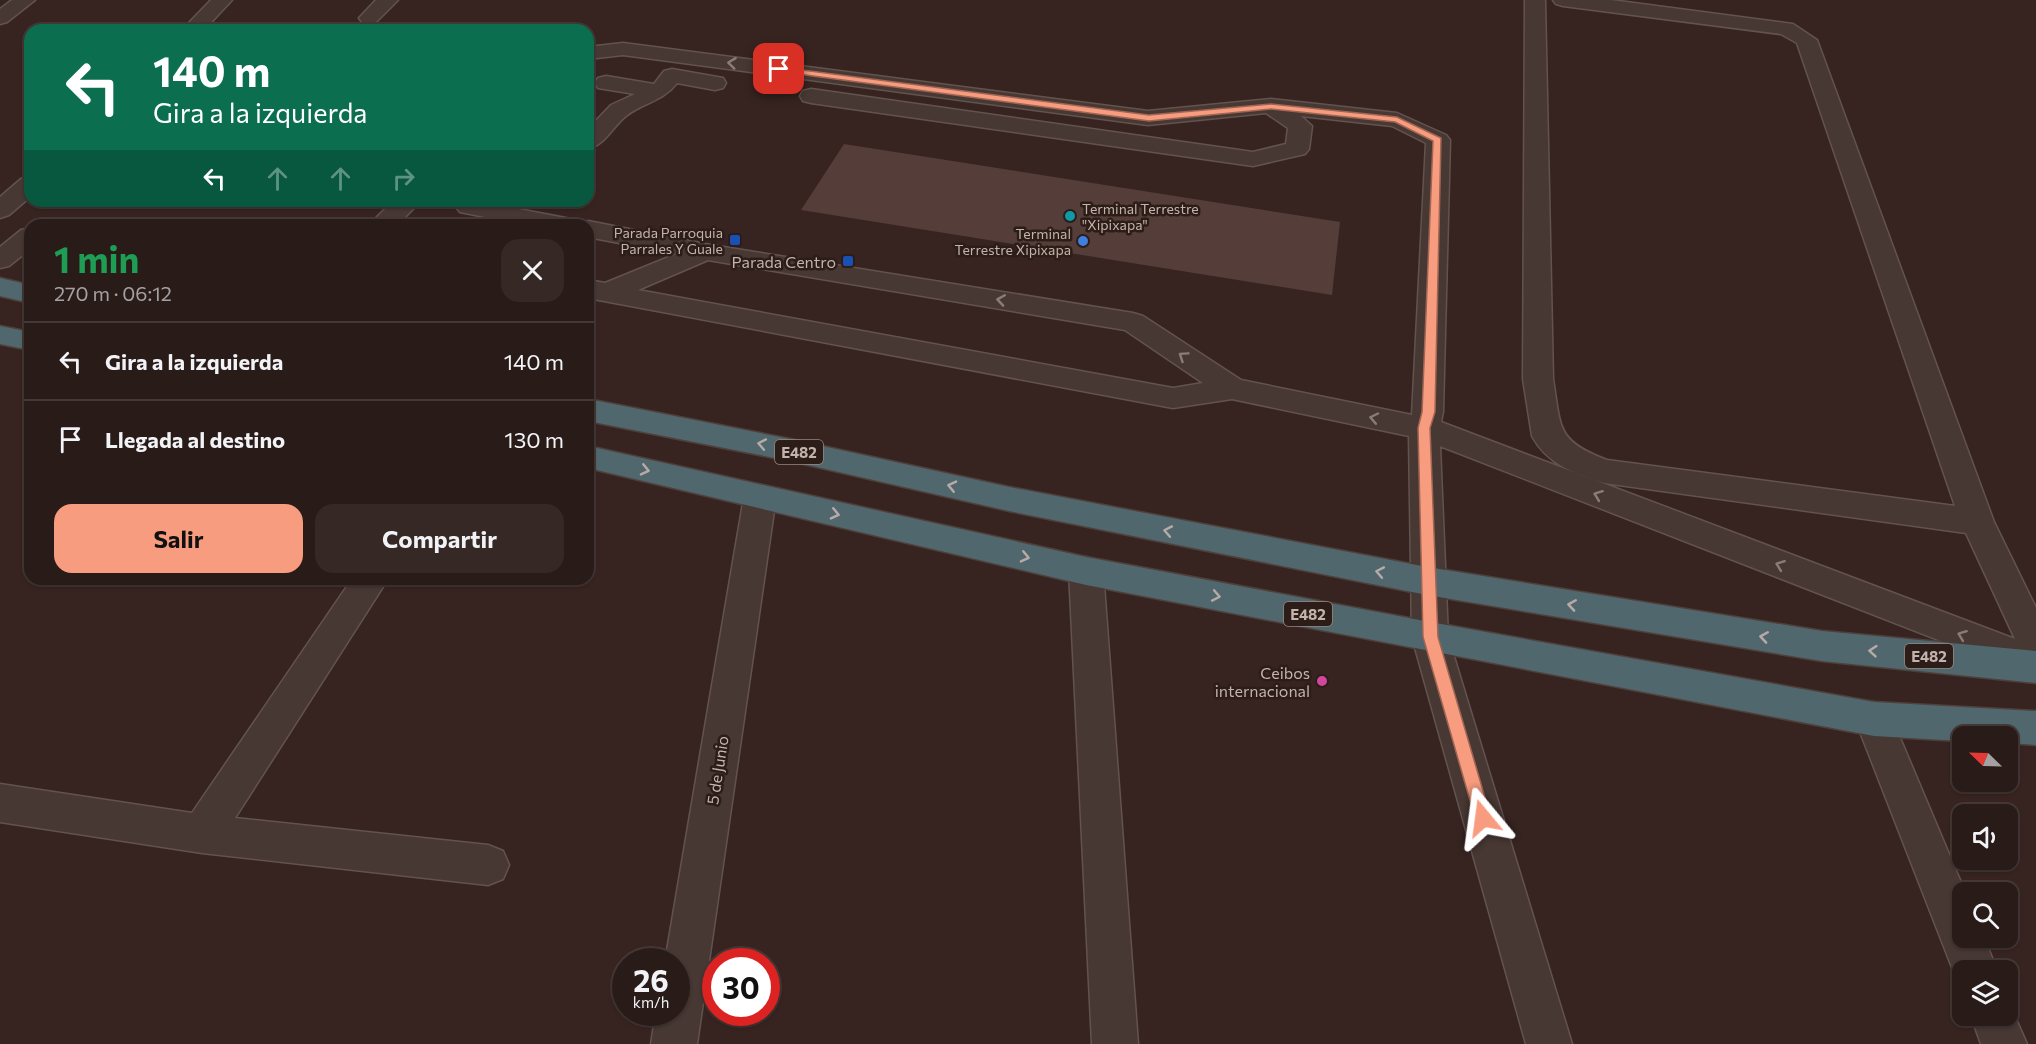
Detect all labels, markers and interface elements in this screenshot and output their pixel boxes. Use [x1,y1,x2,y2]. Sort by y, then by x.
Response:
pin [753,43,804,94]
text: 140 m [153,44,270,96]
icon: left [54,48,132,126]
icon: arrive [762,52,795,85]
one-way arrow [727,57,736,70]
text: Gira a la izquierda [153,96,367,129]
icon: left [198,162,231,195]
icon: ahead [261,162,294,195]
icon: ahead [324,162,357,195]
icon: right [387,162,420,195]
place label: Terminal Terrestre "Xipixapa" [1082,200,1199,233]
marker: Terminal Terrestre "Xipixapa" [1063,209,1077,223]
place label: Parada Parroquia Parrales Y Guale [614,224,723,257]
place label: Terminal Terrestre Xipixapa [955,225,1071,258]
marker: Parada Parroquia Parrales Y Guale [728,233,742,247]
marker: Terminal Terrestre Xipixapa [1076,234,1090,248]
text: 1 min [54,236,139,280]
button: close [501,239,564,302]
place label: Parada Centro [732,252,836,271]
marker: Parada Centro [841,254,855,268]
text: 270 m · 06:12 [54,281,172,305]
one-way arrow [996,295,1005,307]
icon: left [54,345,87,378]
text: Gira a la izquierda [105,348,283,375]
text: 140 m [504,348,564,375]
one-way arrow [1179,352,1190,363]
one-way arrow [1369,412,1379,425]
icon: arrive [54,423,87,456]
text: Llegada al destino [105,426,285,453]
text: 130 m [504,426,564,453]
one-way arrow [757,438,767,451]
road number: E482 [775,440,823,464]
one-way arrow [640,463,650,476]
one-way arrow [947,481,957,494]
one-way arrow [1593,490,1604,502]
button: Salir [54,504,303,573]
button: Compartir [315,504,564,573]
one-way arrow [830,507,840,520]
one-way arrow [1163,525,1173,538]
one-way arrow [1020,550,1030,563]
one-way arrow [1775,560,1786,572]
one-way arrow [1375,566,1385,579]
one-way arrow [1211,589,1221,602]
one-way arrow [1567,599,1577,612]
road number: E482 [1284,602,1332,626]
one-way arrow [1957,630,1968,642]
one-way arrow [1760,631,1770,644]
road number: E482 [1905,644,1953,668]
one-way arrow [1869,645,1878,658]
place label: Ceibos internacional [1215,663,1310,700]
marker: Ceibos internacional [1315,674,1329,688]
north arrow [1952,726,2018,792]
map controls [1952,726,2018,1026]
street label: 5 de Junio [702,734,732,806]
position arrow [1451,786,1515,850]
button: sound [1952,804,2018,870]
button: search [1952,882,2018,948]
speed limit sign: 30 [702,948,780,1026]
button: layers [1952,960,2018,1026]
text: 26 [633,961,669,998]
text: km/h [633,993,669,1011]

